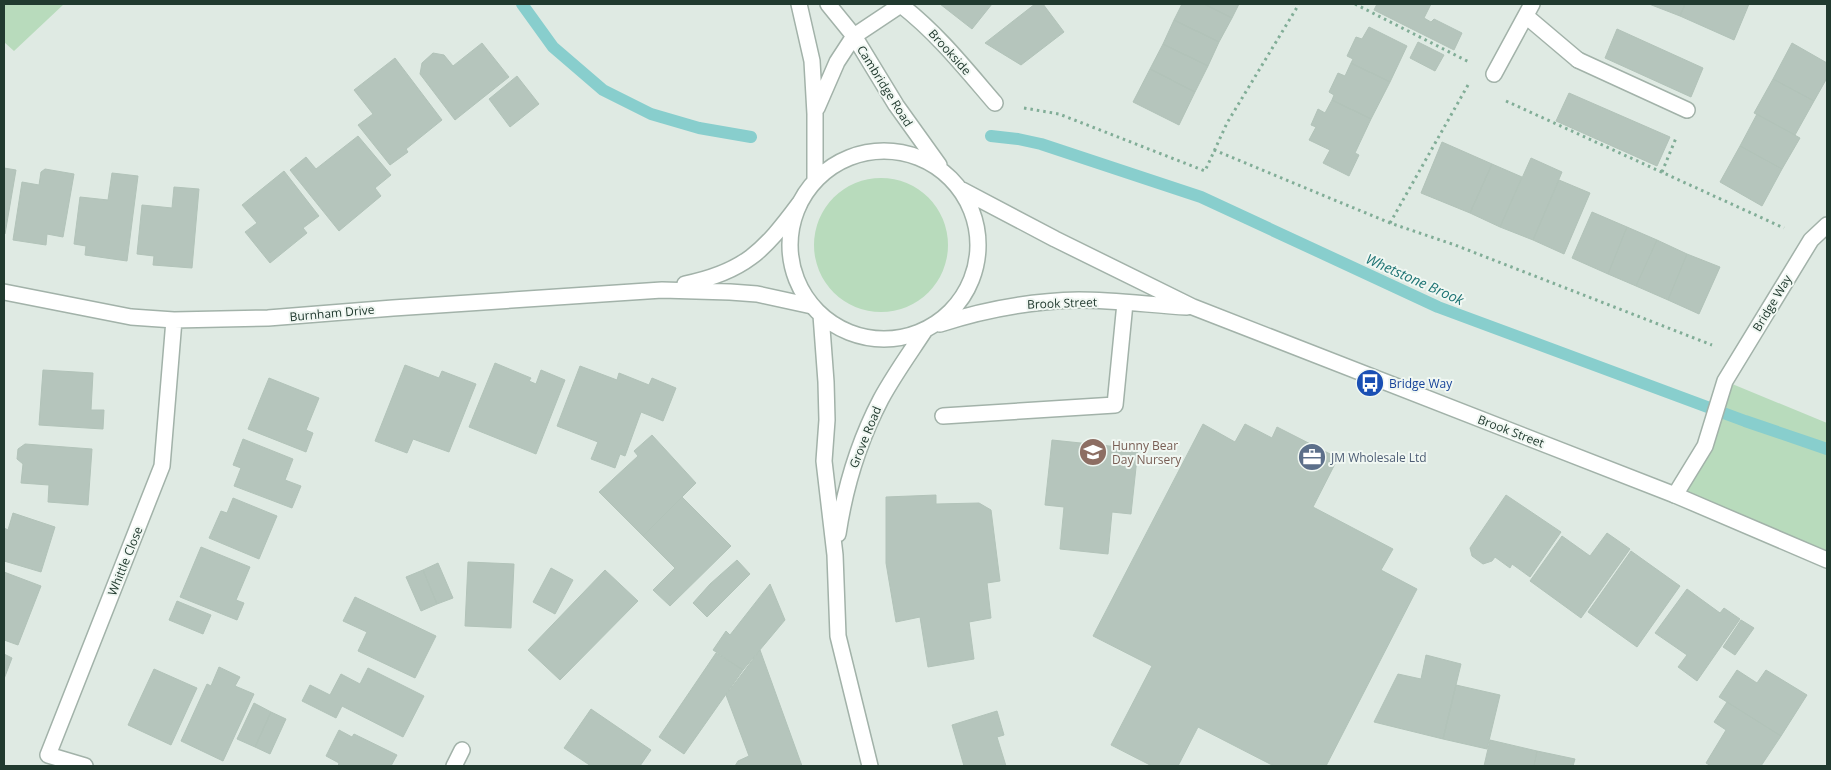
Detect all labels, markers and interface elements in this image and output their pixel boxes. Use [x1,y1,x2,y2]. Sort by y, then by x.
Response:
street label: Brookside [925,25,975,79]
street label: Cambridge Road [853,42,917,130]
water label: Whetstone Brook [1363,249,1468,310]
street label: Bridge Way [1748,271,1796,334]
street label: Brook Street [1027,293,1097,313]
street label: Burnham Drive [289,301,375,325]
bus stop icon: Bridge Way [1355,368,1385,398]
place label: Bridge Way [1389,375,1453,392]
street label: Grove Road [845,404,885,470]
street label: Brook Street [1475,411,1547,451]
school or university icon: Hunny Bear Day Nursery [1078,437,1108,467]
place label: Hunny Bear Day Nursery [1112,437,1182,468]
office icon: JM Wholesale Ltd [1297,442,1327,472]
place label: JM Wholesale Ltd [1330,449,1427,466]
street label: Whittle Close [103,524,147,598]

